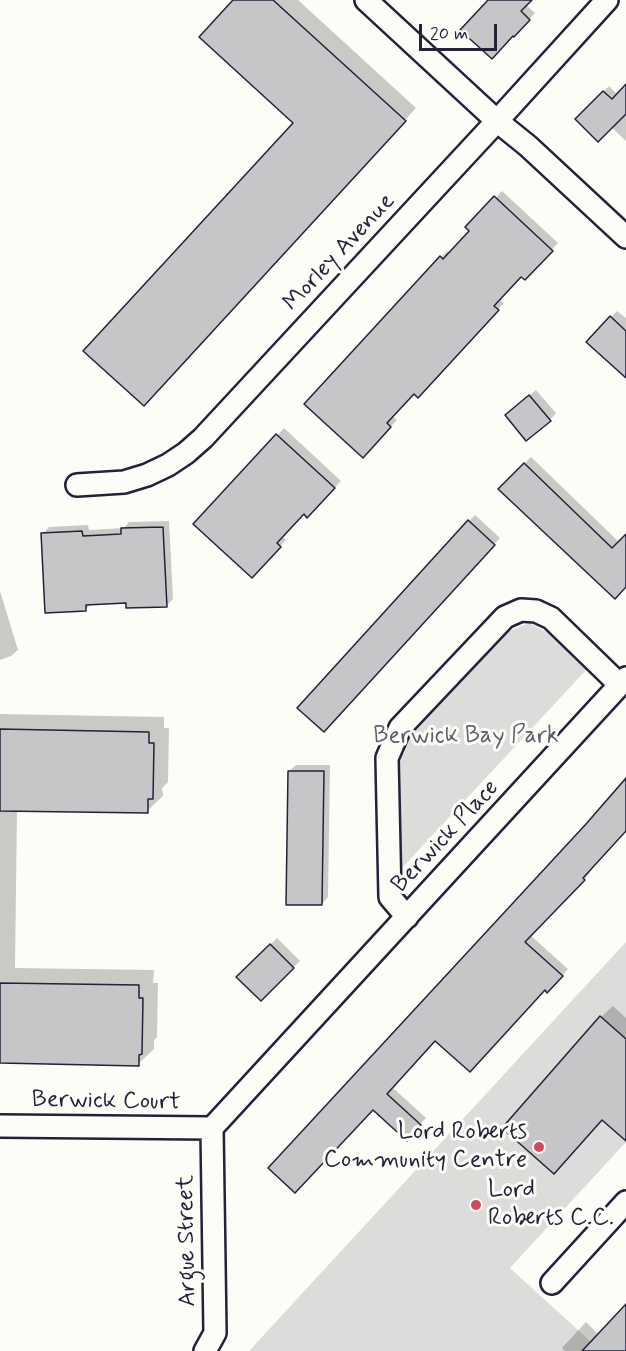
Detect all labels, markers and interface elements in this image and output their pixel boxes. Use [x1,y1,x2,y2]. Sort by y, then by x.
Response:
scale bar [422,12,500,50]
text: 20 m [430,22,468,46]
street label: Morley Avenue [278,188,402,318]
park label: Berwick Bay Park [373,723,559,751]
street label: Berwick Place [386,774,506,900]
street label: Berwick Court [31,1086,181,1118]
place label: Lord Roberts Community Centre [324,1119,527,1175]
marker: Lord Roberts Community Centre [532,1140,546,1154]
street label: Argue Street [172,1175,204,1307]
place label: Lord Roberts C.C. [488,1177,614,1233]
marker: Lord Roberts C.C. [469,1198,483,1212]

